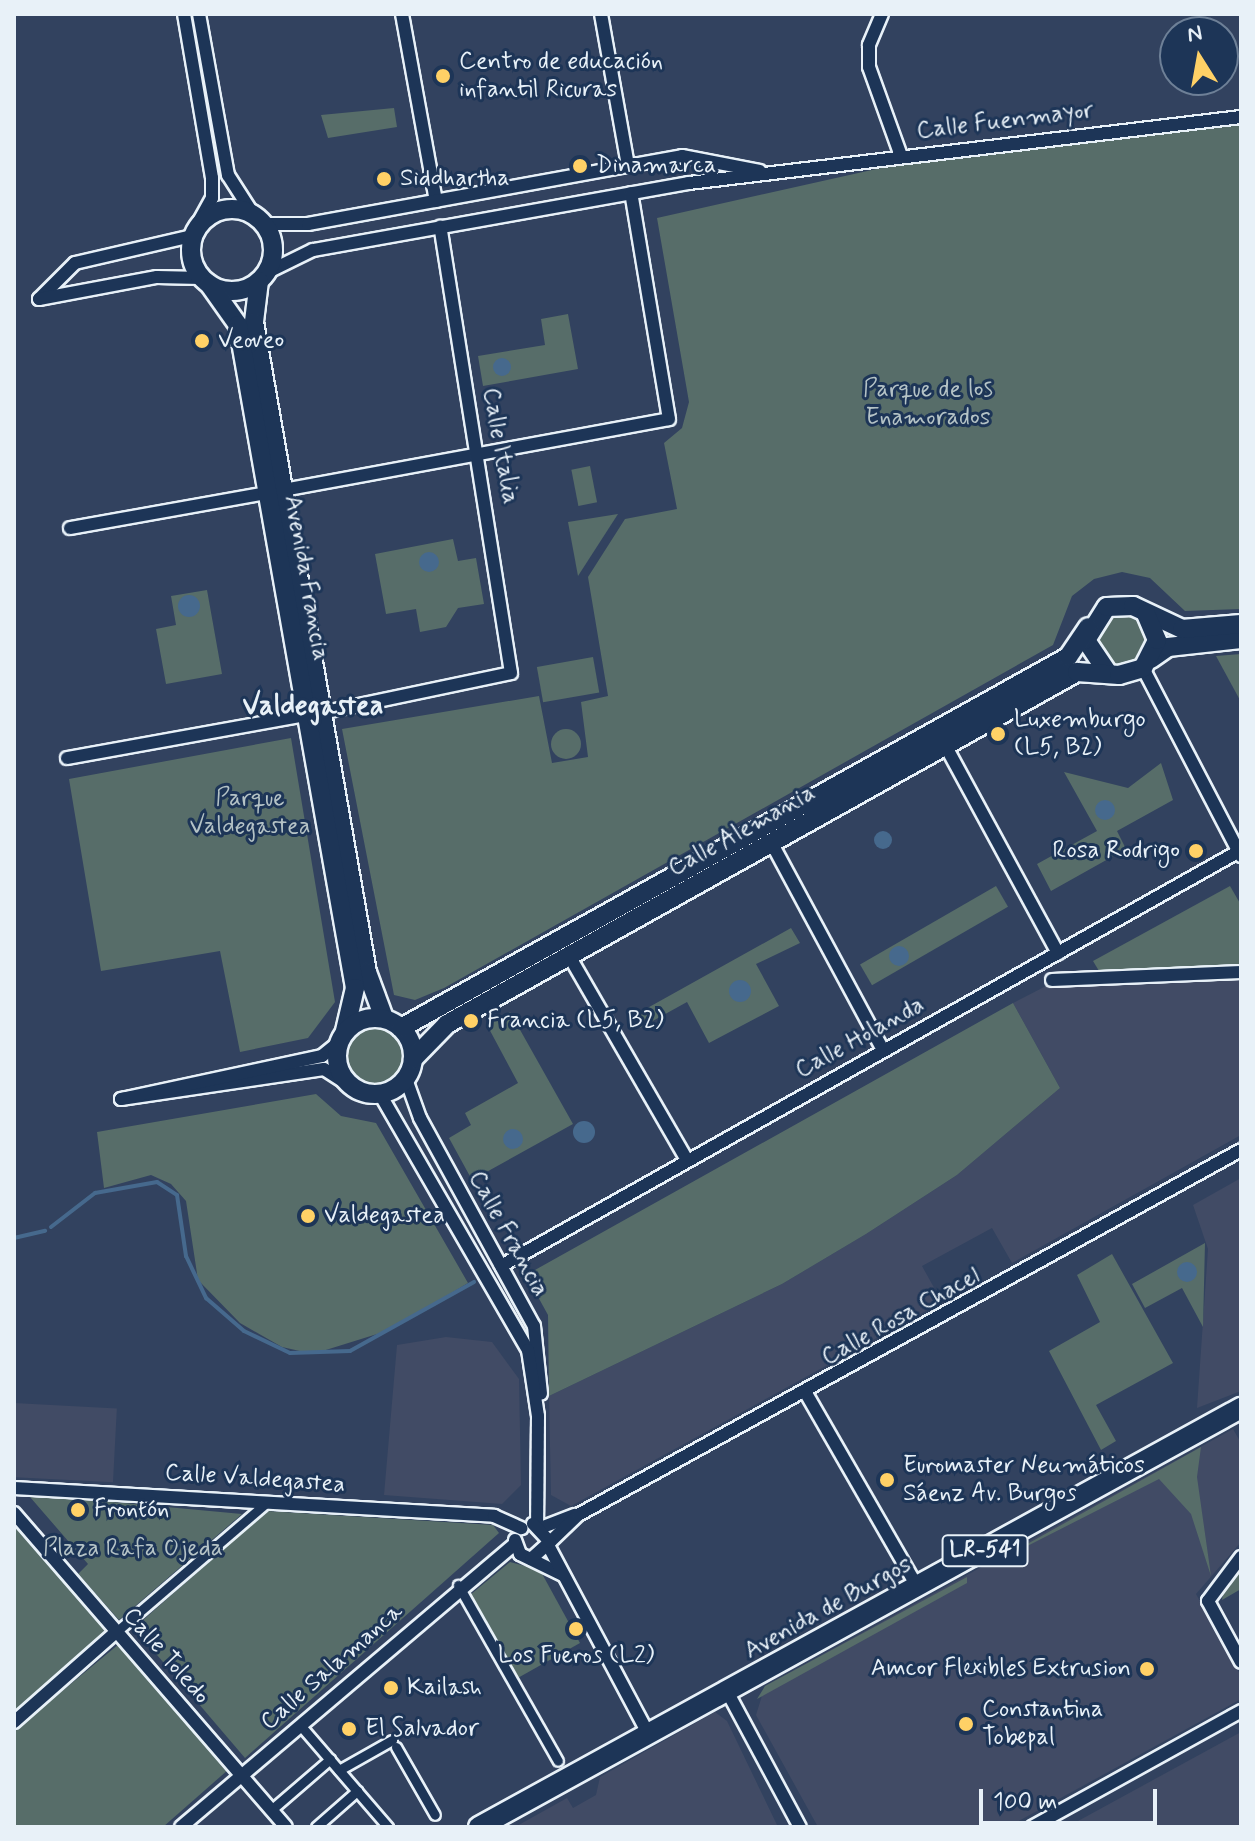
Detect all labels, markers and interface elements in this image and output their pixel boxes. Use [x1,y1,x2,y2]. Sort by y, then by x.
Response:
north arrow [1159,16,1239,96]
text: N [1185,19,1205,50]
place label: Centro de educación infantil Ricuras [459,48,661,104]
marker: Centro de educación infantil Ricuras [434,67,452,85]
street label: Calle Fuenmayor [915,96,1095,146]
place label: Dinamarca [596,152,716,180]
marker: Dinamarca [571,157,589,175]
place label: Siddhartha [400,165,509,193]
marker: Siddhartha [375,170,393,188]
place label: Veoveo [218,327,284,355]
marker: Veoveo [193,332,211,350]
park label: Parque de los Enamorados [862,376,994,432]
street label: Calle Italia [475,384,525,508]
street label: Avenida Francia [277,492,335,664]
district label: Valdegastea [242,690,384,724]
place label: Luxemburgo (L5, B2) [1014,706,1146,762]
marker: Luxemburgo (L5, B2) [989,725,1007,743]
street label: Calle Alemania [663,779,821,883]
park label: Parque Valdegastea [190,785,310,841]
place label: Rosa Rodrigo [1054,837,1180,865]
marker: Rosa Rodrigo [1187,842,1205,860]
street label: Calle Holanda [789,990,931,1086]
place label: Francia (L5, B2) [487,1007,663,1035]
marker: Francia (L5, B2) [462,1012,480,1030]
street label: Calle Francia [461,1165,555,1303]
place label: Valdegastea [324,1202,445,1230]
marker: Valdegastea [299,1207,317,1225]
street label: Calle Rosa Chacel [816,1261,986,1373]
place label: Euromaster Neumáticos Sáenz Av. Burgos [903,1452,1137,1508]
street label: Calle Valdegastea [165,1458,345,1500]
marker: Euromaster Neumáticos Sáenz Av. Burgos [878,1471,896,1489]
place label: Frontón [94,1496,169,1524]
marker: Frontón [69,1501,87,1519]
road number: LR-541 [941,1533,1029,1569]
park label: Plaza Rafa Ojeda [43,1535,223,1563]
street label: Avenida de Burgos [740,1551,916,1665]
street label: Calle Salamanca [256,1598,408,1736]
street label: Calle Toledo [116,1602,216,1710]
marker: Los Fueros (L2) [567,1620,585,1638]
place label: Los Fueros (L2) [497,1642,655,1670]
place label: Amcor Flexibles Extrusion [873,1655,1131,1683]
marker: Amcor Flexibles Extrusion [1138,1660,1156,1678]
place label: Kailash [407,1674,482,1702]
marker: Kailash [382,1679,400,1697]
place label: Constantina Tobepal [982,1696,1103,1752]
place label: El Salvador [365,1715,475,1743]
marker: Constantina Tobepal [957,1715,975,1733]
marker: El Salvador [340,1720,358,1738]
scale bar [983,1773,1161,1823]
text: 100 m [993,1787,1057,1818]

